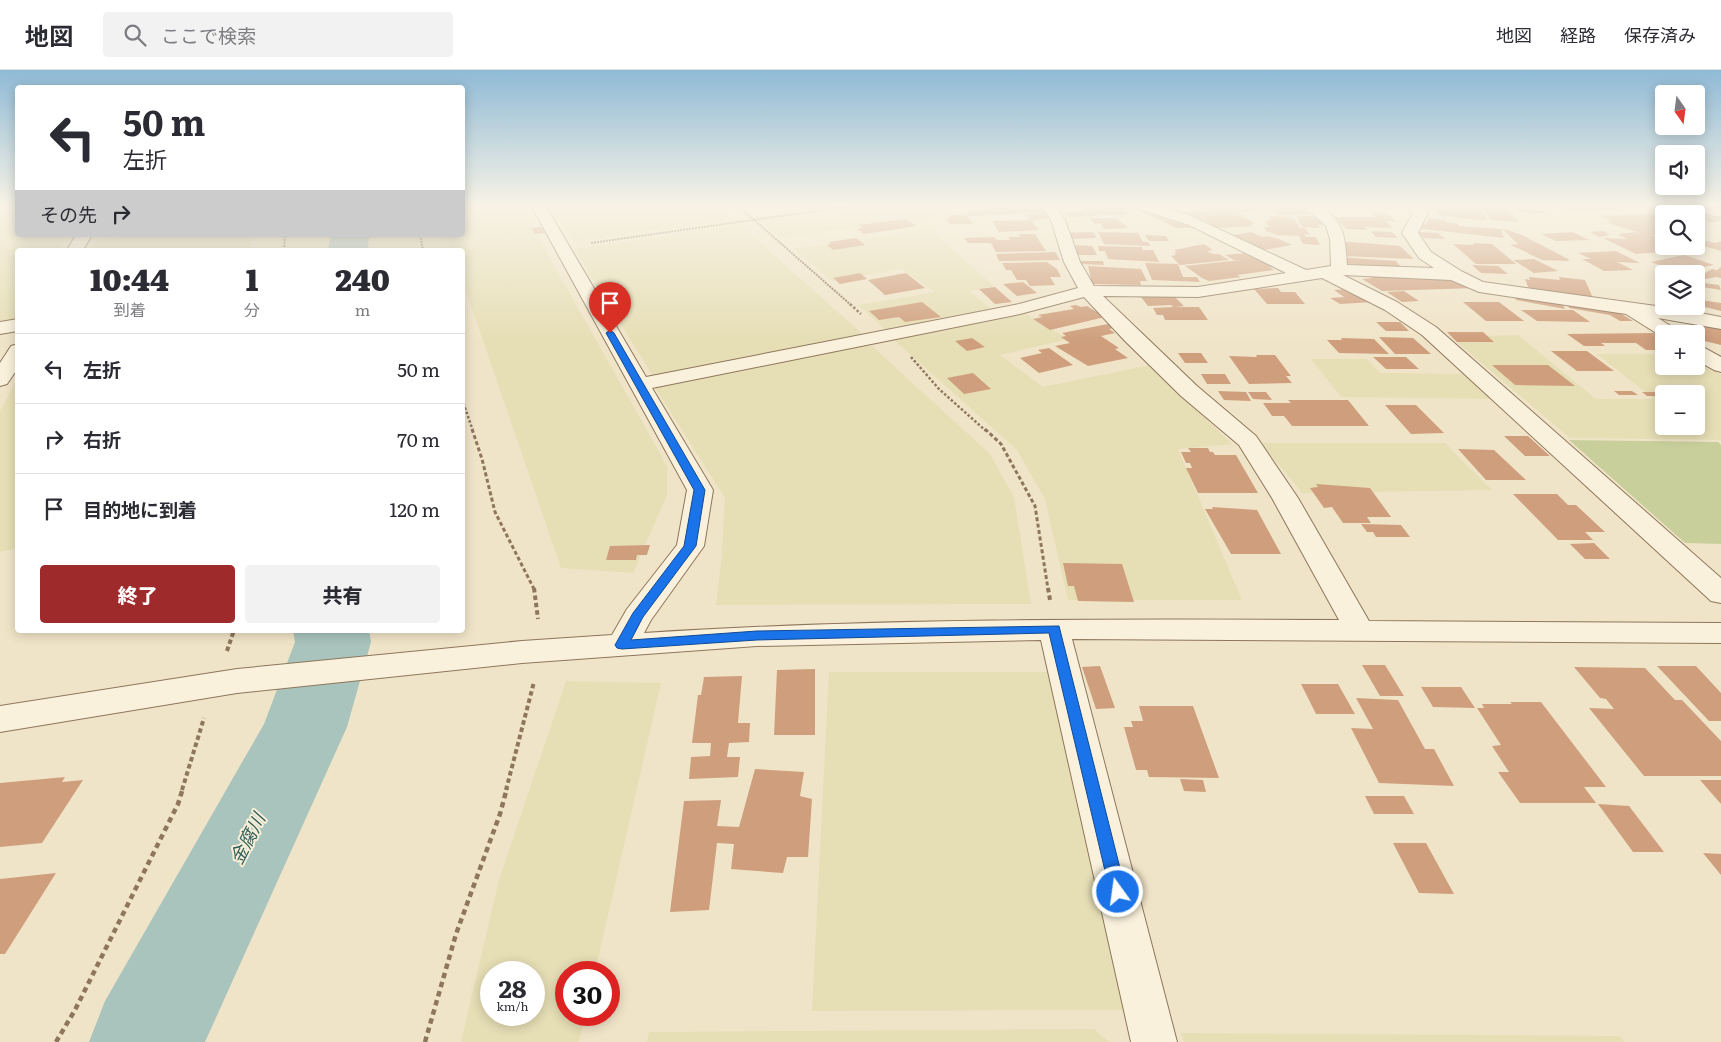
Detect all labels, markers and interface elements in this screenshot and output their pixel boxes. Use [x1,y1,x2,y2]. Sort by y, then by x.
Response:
search box [103,12,453,57]
text: 地図 [25,17,73,52]
icon: search [121,21,149,49]
text: ここで検索 [161,21,256,49]
text: 地図 [1496,21,1532,48]
text: 経路 [1560,21,1596,48]
text: 保存済み [1624,21,1696,48]
north arrow [1655,85,1705,135]
map controls [1655,85,1705,435]
text: 50 m [123,95,206,147]
icon: left [40,105,105,170]
text: 左折 [123,142,167,175]
button: sound [1655,145,1705,195]
text: その先 [40,200,97,228]
icon: right [107,200,135,228]
button: search [1655,205,1705,255]
text: 10:44 [90,256,169,300]
text: 1 [246,256,258,300]
text: 240 [335,256,390,300]
button: layers [1655,265,1705,315]
pin [589,282,631,333]
icon: arrive [596,289,624,317]
text: 到着 [114,297,146,321]
text: 分 [244,297,260,321]
text: m [355,297,370,321]
button: + [1655,325,1705,375]
icon: left [40,355,68,383]
text: 左折 [83,355,121,383]
text: 50 m [397,355,440,383]
button: − [1655,385,1705,435]
icon: right [40,425,68,453]
text: 右折 [83,425,121,453]
text: 70 m [397,425,440,453]
icon: arrive [40,495,68,523]
text: 目的地に到着 [83,495,197,523]
text: 120 m [389,495,440,523]
button: 終了 [40,565,235,623]
button: 共有 [245,565,440,623]
water label: 金腐川 [222,806,272,869]
position arrow [1091,865,1143,917]
speed limit sign: 30 [555,961,620,1026]
text: 28 [498,969,527,1006]
text: km/h [497,997,528,1015]

